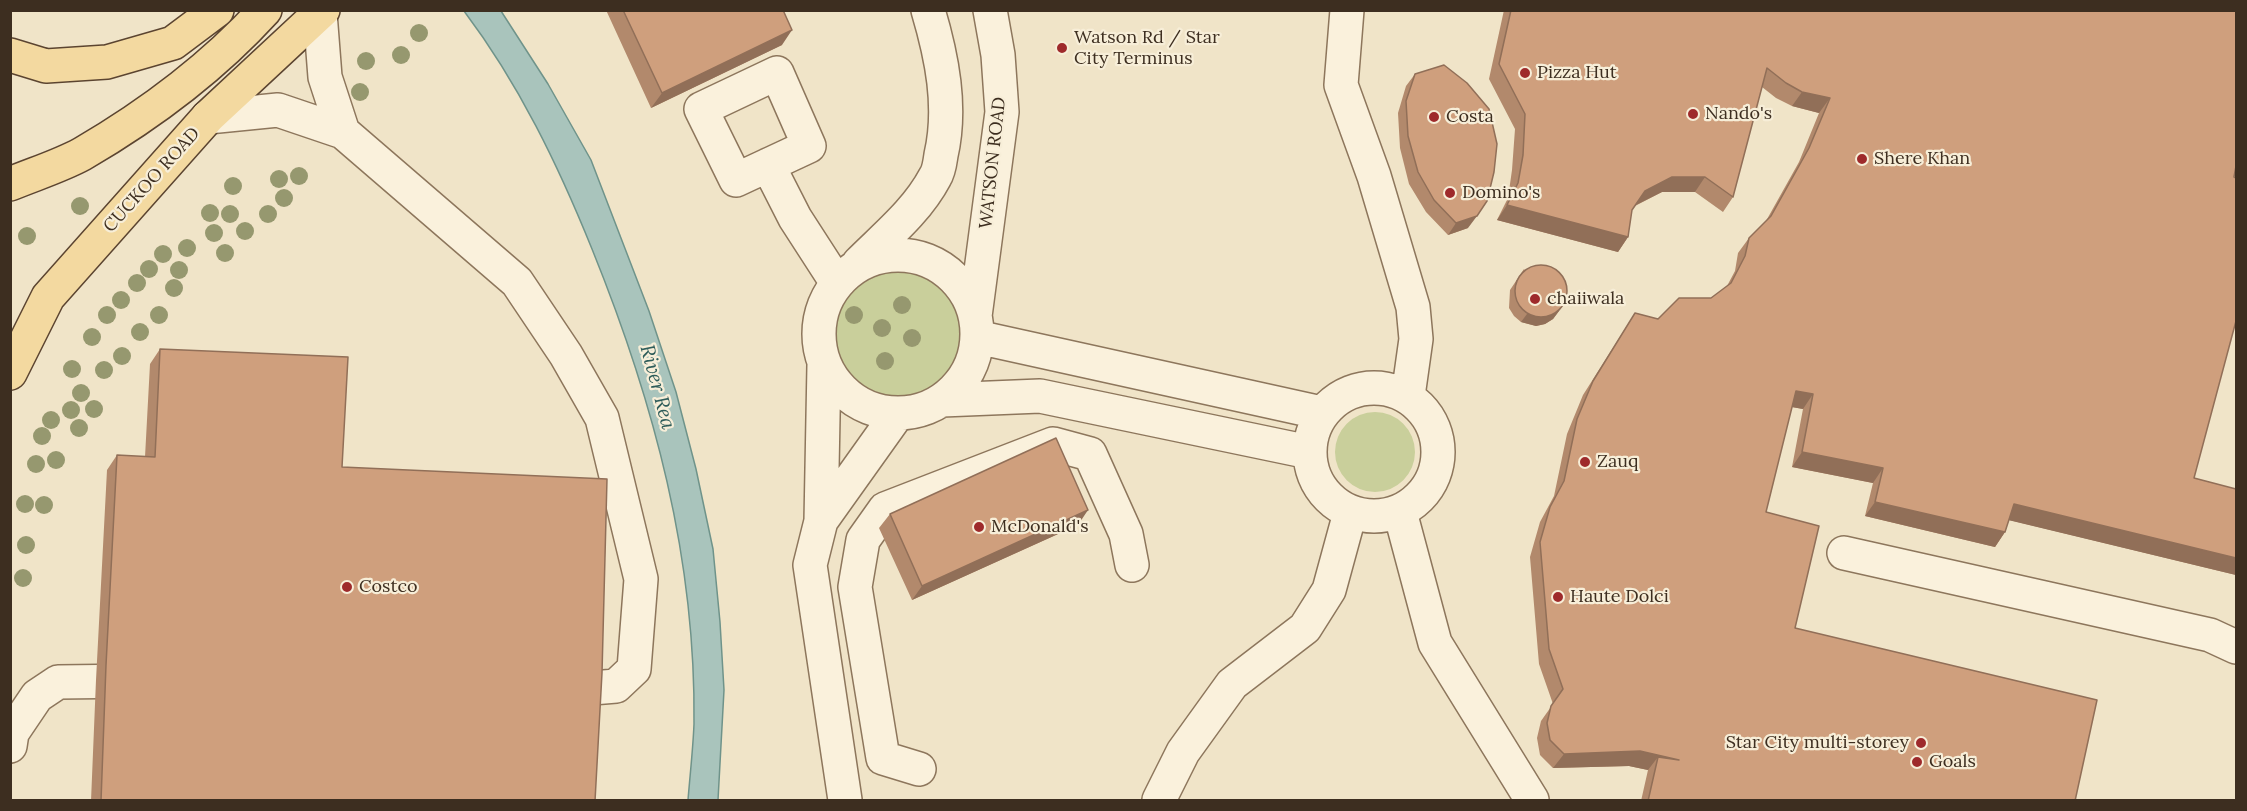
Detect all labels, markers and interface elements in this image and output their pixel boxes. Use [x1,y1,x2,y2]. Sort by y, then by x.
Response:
place label: Watson Rd / Star City Terminus [1074,27,1220,70]
marker: Watson Rd / Star City Terminus [1055,41,1069,55]
place label: Pizza Hut [1537,62,1617,84]
marker: Pizza Hut [1518,66,1532,80]
street label: WATSON ROAD [975,96,1011,230]
place label: Nando's [1705,103,1772,125]
place label: Costa [1446,106,1494,128]
marker: Nando's [1686,107,1700,121]
marker: Costa [1427,110,1441,124]
street label: CUCKOO ROAD [99,123,205,237]
place label: Shere Khan [1874,148,1970,170]
marker: Shere Khan [1855,152,1869,166]
place label: Domino's [1462,182,1540,204]
marker: Domino's [1443,186,1457,200]
place label: chaiiwala [1547,288,1624,310]
marker: chaiiwala [1528,292,1542,306]
water label: River Rea [634,342,680,432]
place label: Zauq [1597,451,1638,473]
marker: Zauq [1578,455,1592,469]
place label: McDonald's [991,516,1089,538]
marker: McDonald's [972,520,986,534]
place label: Costco [359,576,417,598]
marker: Costco [340,580,354,594]
place label: Haute Dolci [1570,586,1669,608]
marker: Haute Dolci [1551,590,1565,604]
place label: Star City multi-storey [1726,732,1909,754]
marker: Star City multi-storey [1914,736,1928,750]
place label: Goals [1929,751,1976,773]
marker: Goals [1910,755,1924,769]

